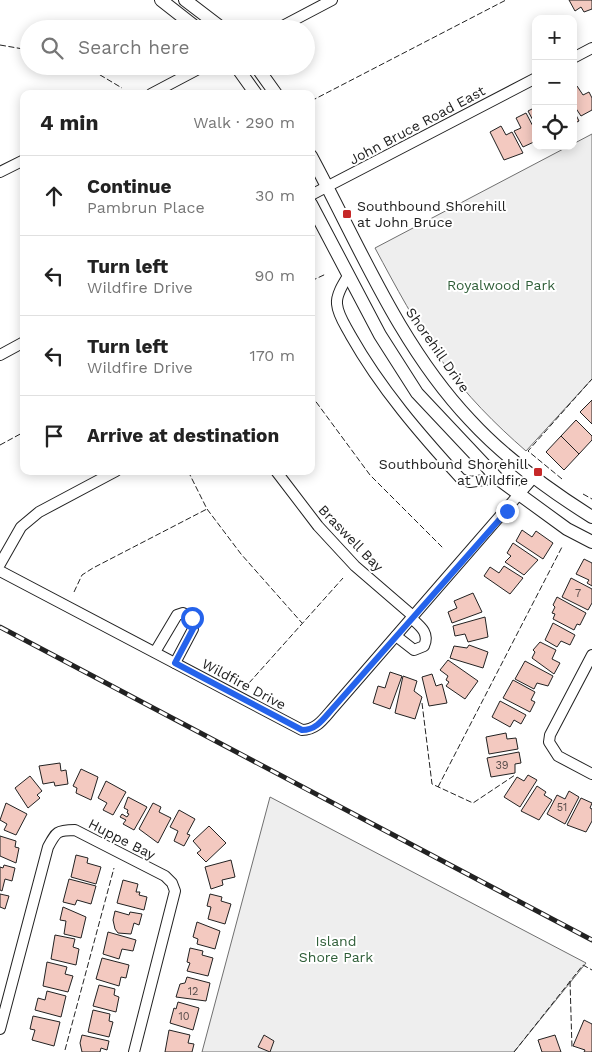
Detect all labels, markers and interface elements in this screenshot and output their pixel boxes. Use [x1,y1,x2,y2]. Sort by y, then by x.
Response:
map controls [532,15,577,150]
button: + [532,15,577,60]
search box [20,20,315,75]
icon: search [38,34,66,62]
text: Search here [78,36,189,59]
button: − [532,60,577,105]
street label: John Bruce Road East [346,82,488,168]
button: locate [532,105,577,150]
text: 4 min [40,110,98,135]
text: Walk · 290 m [193,113,295,132]
text: Continue [87,175,171,198]
icon: ahead [40,182,68,210]
text: 30 m [255,186,295,205]
text: Pambrun Place [87,198,205,217]
place label: Southbound Shorehill at John Bruce [357,198,507,230]
marker: Southbound Shorehill at John Bruce [341,208,353,220]
text: Turn left [87,255,168,278]
icon: left [40,262,68,290]
text: 90 m [254,266,295,285]
park label: Royalwood Park [447,277,555,293]
text: Wildfire Drive [87,278,193,297]
street label: Shorehill Drive [403,305,473,395]
text: Turn left [87,335,168,358]
icon: left [40,342,68,370]
text: 170 m [249,346,295,365]
text: Wildfire Drive [87,358,193,377]
icon: arrive [40,422,68,450]
text: Arrive at destination [87,424,279,447]
place label: Southbound Shorehill at Wildfire [379,456,529,488]
marker: Southbound Shorehill at Wildfire [532,466,544,478]
route end [496,500,519,523]
street label: Braswell Bay [315,502,387,575]
house number: 7 [575,587,581,600]
route start [181,607,204,630]
street label: Wildfire Drive [199,655,289,713]
house number: 39 [495,759,509,772]
house number: 51 [557,801,567,814]
street label: Huppe Bay [86,815,159,863]
park label: Island Shore Park [299,933,373,965]
house number: 12 [188,985,198,998]
house number: 10 [178,1010,190,1023]

